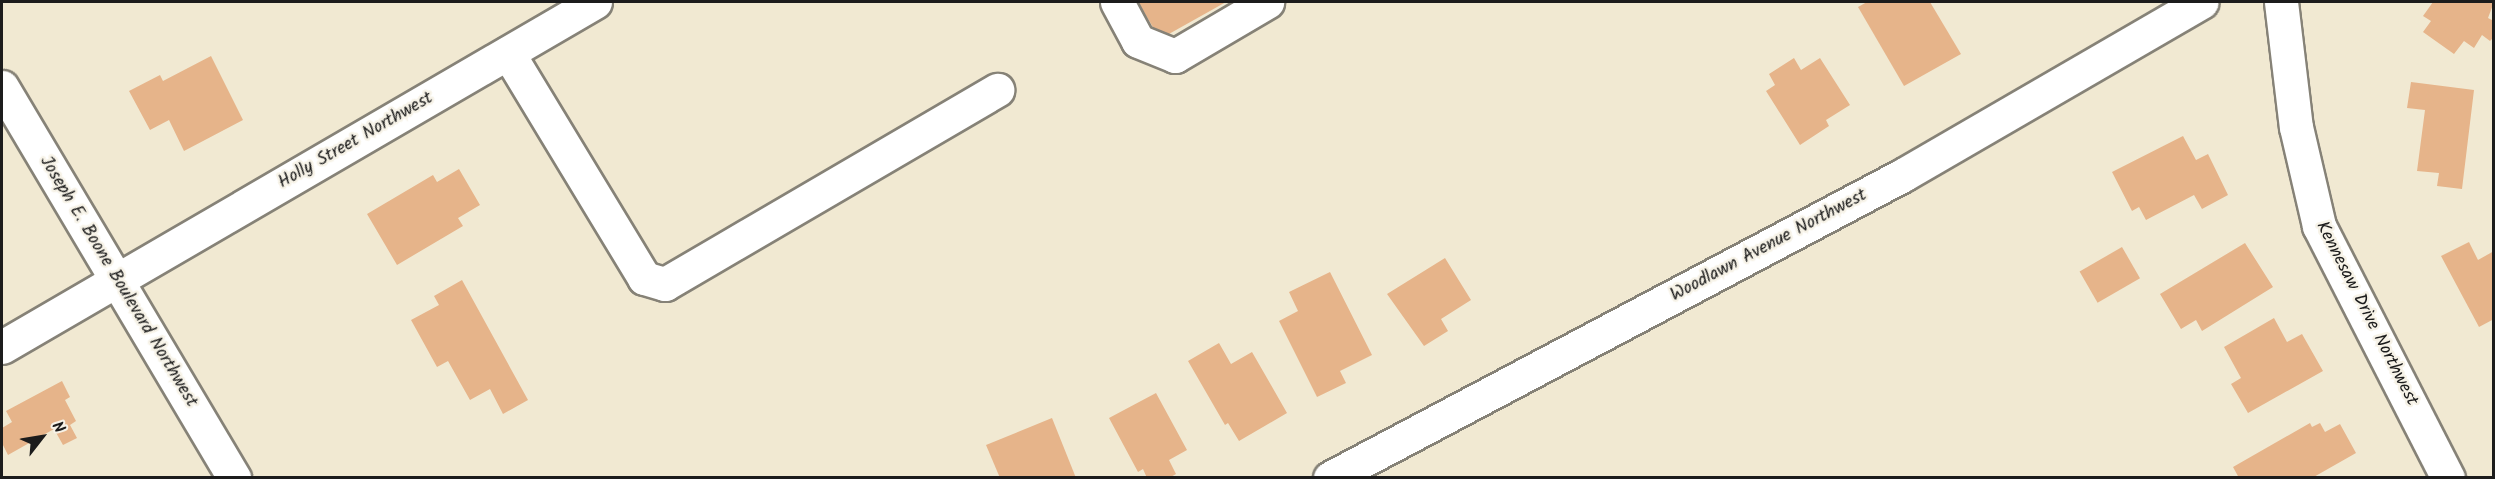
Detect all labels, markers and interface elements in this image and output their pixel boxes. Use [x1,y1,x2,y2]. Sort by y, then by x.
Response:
street label: Holly Street Northwest [275,88,437,194]
street label: Joseph E. Boone Boulevard Northwest [34,152,202,412]
street label: Woodlawn Avenue Northwest [1667,185,1871,307]
street label: Kennesaw Drive Northwest [2310,218,2422,410]
north arrow [12,407,72,467]
text: N [45,417,71,438]

